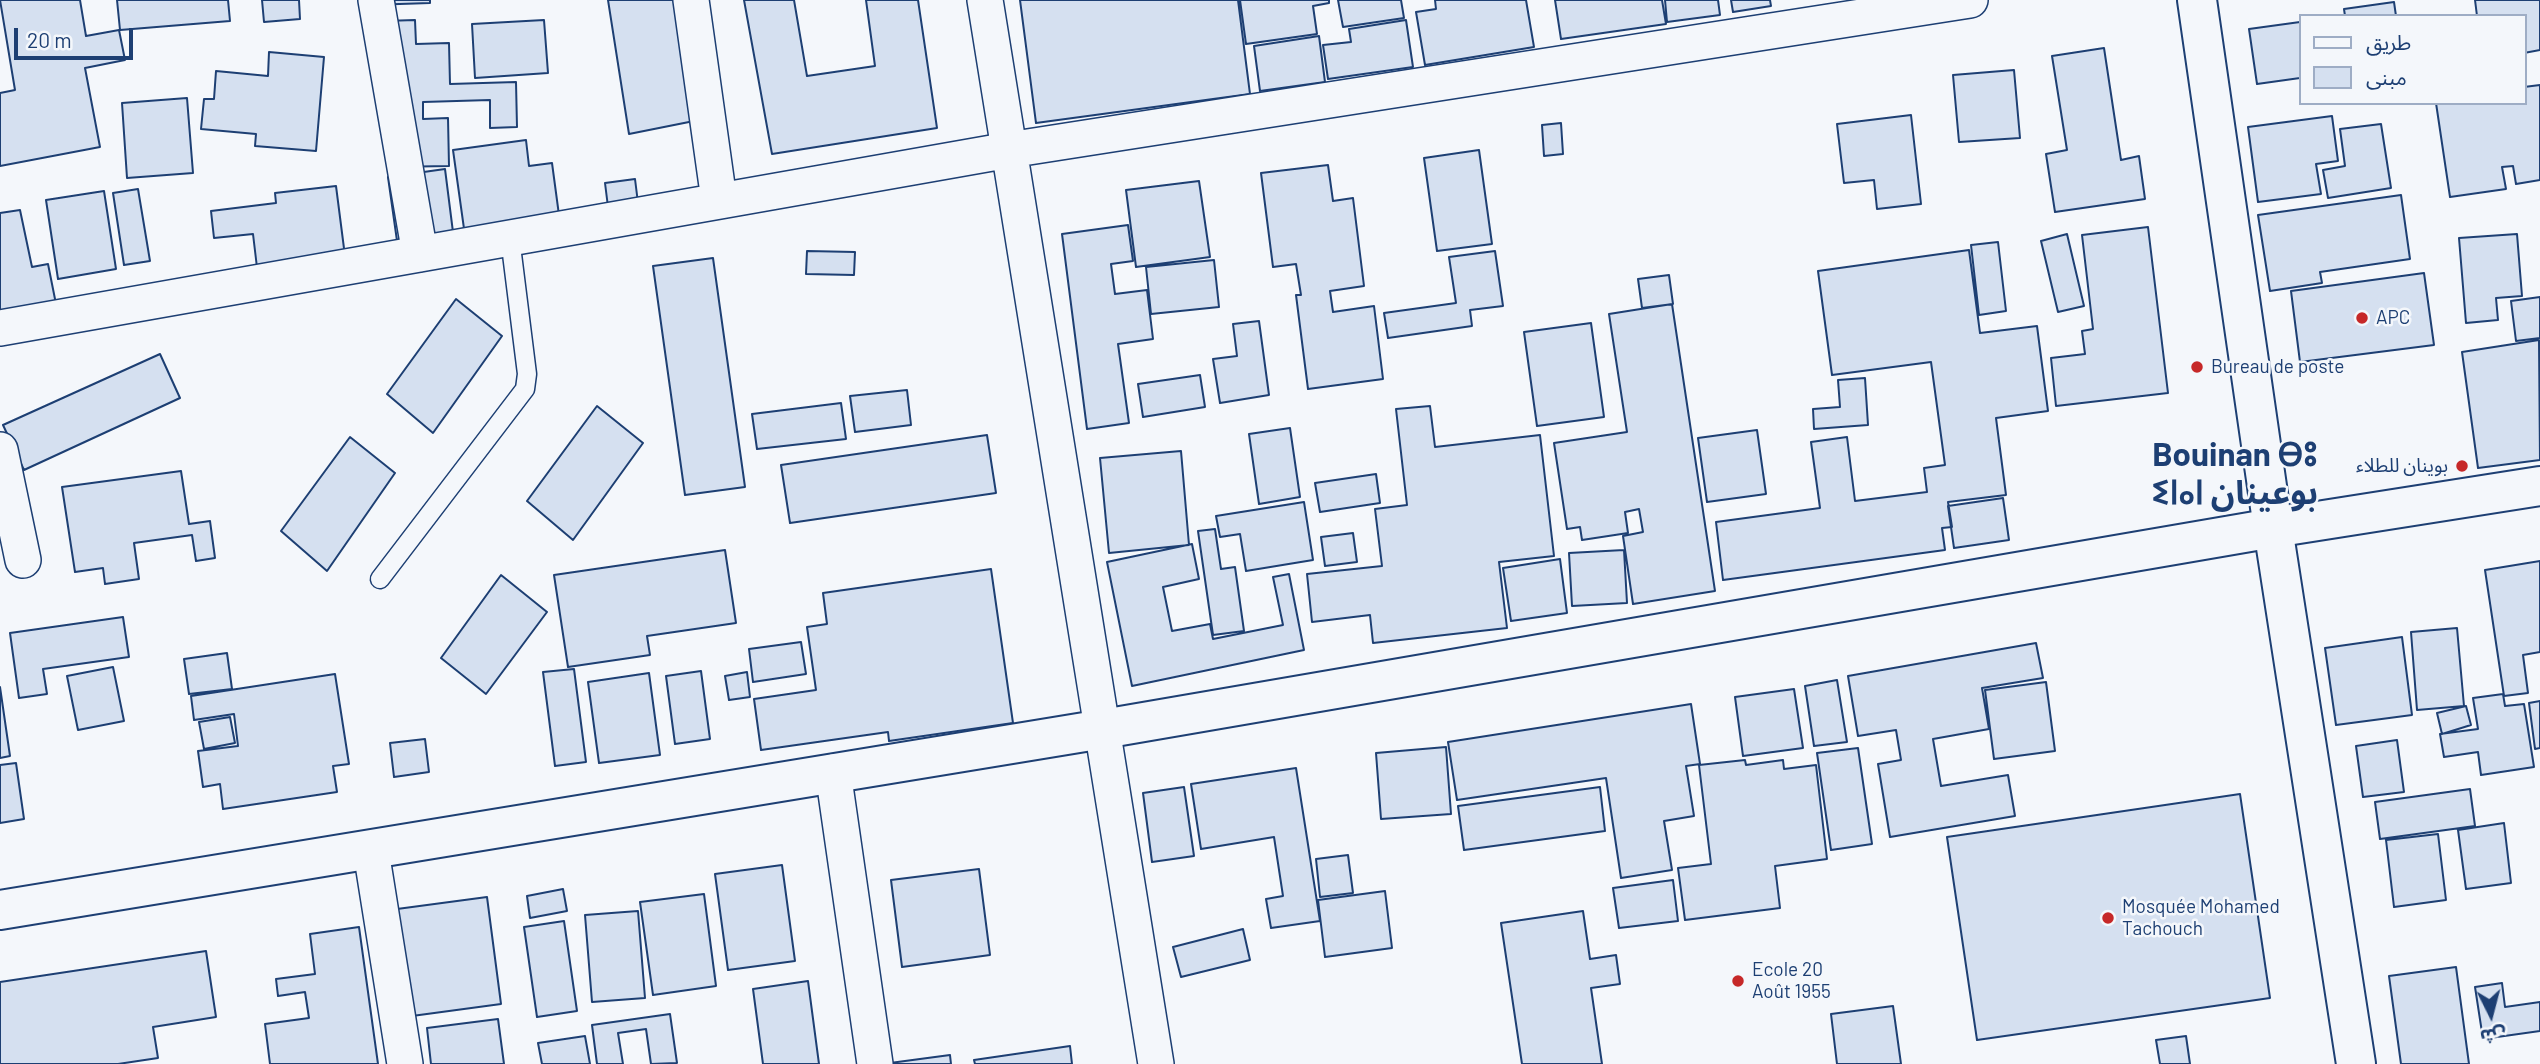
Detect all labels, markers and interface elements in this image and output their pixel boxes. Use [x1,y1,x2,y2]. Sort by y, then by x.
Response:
scale bar [18,14,136,58]
legend [2298,14,2526,105]
text: 20 m [27,27,72,52]
text: طريق [2366,29,2411,54]
text: مبنى [2366,64,2407,89]
place label: APC [2376,307,2410,329]
marker: APC [2354,310,2370,326]
place label: Bureau de poste [2211,356,2344,378]
marker: Bureau de poste [2189,359,2205,375]
district label: Bouinan ⴱⵓ ⵉⵏⴰⵏ بوعينان [2152,435,2318,513]
place label: بوينان للطلاء [2356,455,2448,477]
marker: بوينان للطلاء [2454,458,2470,474]
place label: Mosquée Mohamed Tachouch [2122,896,2280,940]
marker: Mosquée Mohamed Tachouch [2100,910,2116,926]
place label: Ecole 20 Août 1955 [1752,959,1831,1003]
marker: Ecole 20 Août 1955 [1730,973,1746,989]
north arrow [2456,980,2526,1050]
text: ش [2479,1024,2507,1049]

